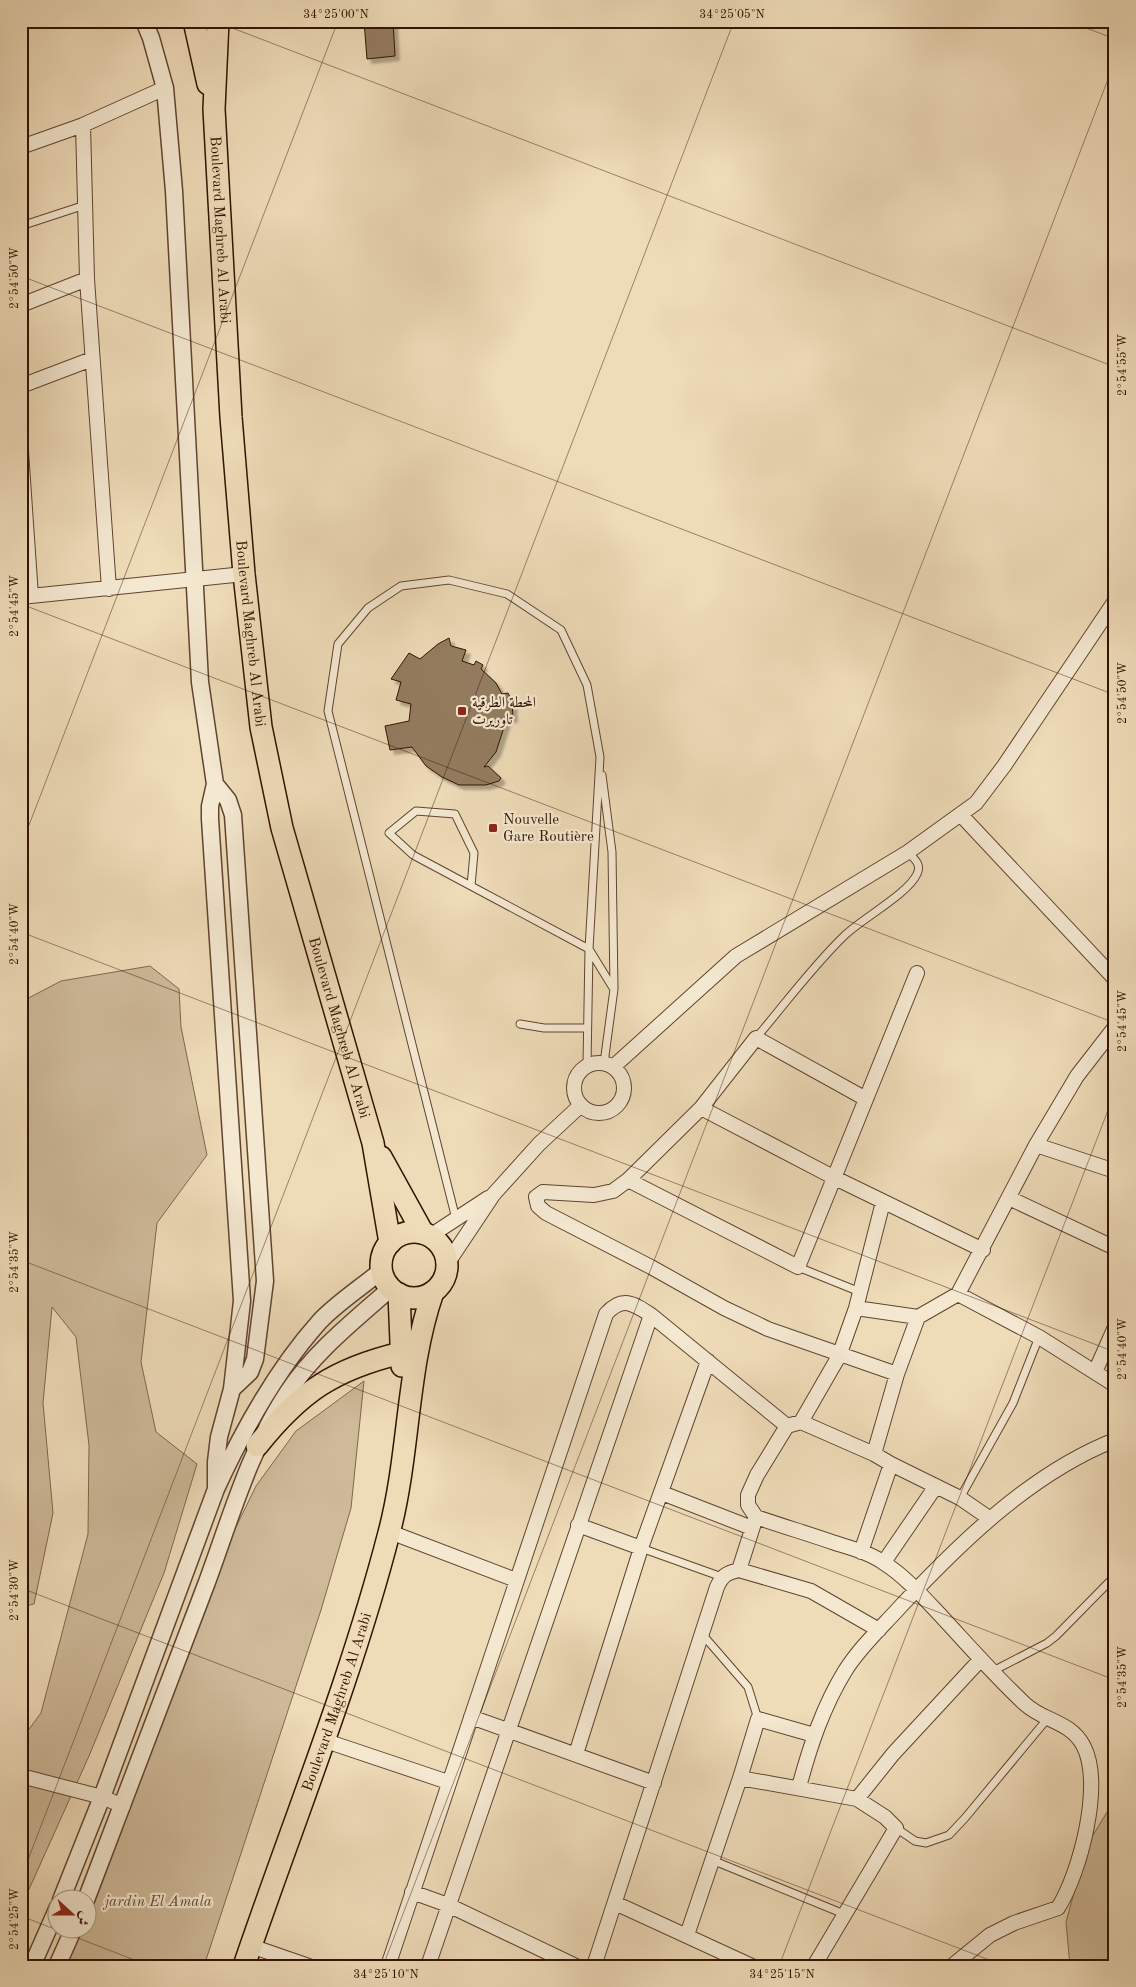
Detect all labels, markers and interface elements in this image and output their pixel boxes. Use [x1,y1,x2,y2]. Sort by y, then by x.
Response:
text: 34°25'00"N [303,8,369,21]
text: 34°25'05"N [699,8,765,21]
street label: Boulevard Maghreb Al Arabi [207,136,232,324]
text: 2°54'50"W [8,247,21,309]
text: 2°54'55"W [1116,334,1129,396]
street label: Boulevard Maghreb Al Arabi [232,540,267,728]
text: 2°54'45"W [8,575,21,637]
text: 2°54'50"W [1116,662,1129,724]
place label: المحطة الطرقية تاوريرت [472,695,536,728]
marker: المحطة الطرقية تاوريرت [456,705,468,717]
place label: Nouvelle Gare Routière [503,813,594,845]
marker: Nouvelle Gare Routière [487,822,499,834]
text: 2°54'40"W [8,903,21,965]
street label: Boulevard Maghreb Al Arabi [305,936,371,1120]
text: 2°54'45"W [1116,990,1129,1052]
text: 2°54'35"W [8,1231,21,1293]
text: 2°54'40"W [1116,1318,1129,1380]
text: 2°54'30"W [8,1559,21,1621]
street label: Boulevard Maghreb Al Arabi [301,1611,375,1794]
text: 2°54'35"W [1116,1646,1129,1708]
text: 2°54'25"W [8,1888,21,1950]
north arrow [48,1890,98,1940]
park label: jardin El Amala [102,1895,212,1910]
text: ش [74,1909,92,1927]
text: 34°25'10"N [353,1968,419,1981]
text: 34°25'15"N [749,1968,815,1981]

